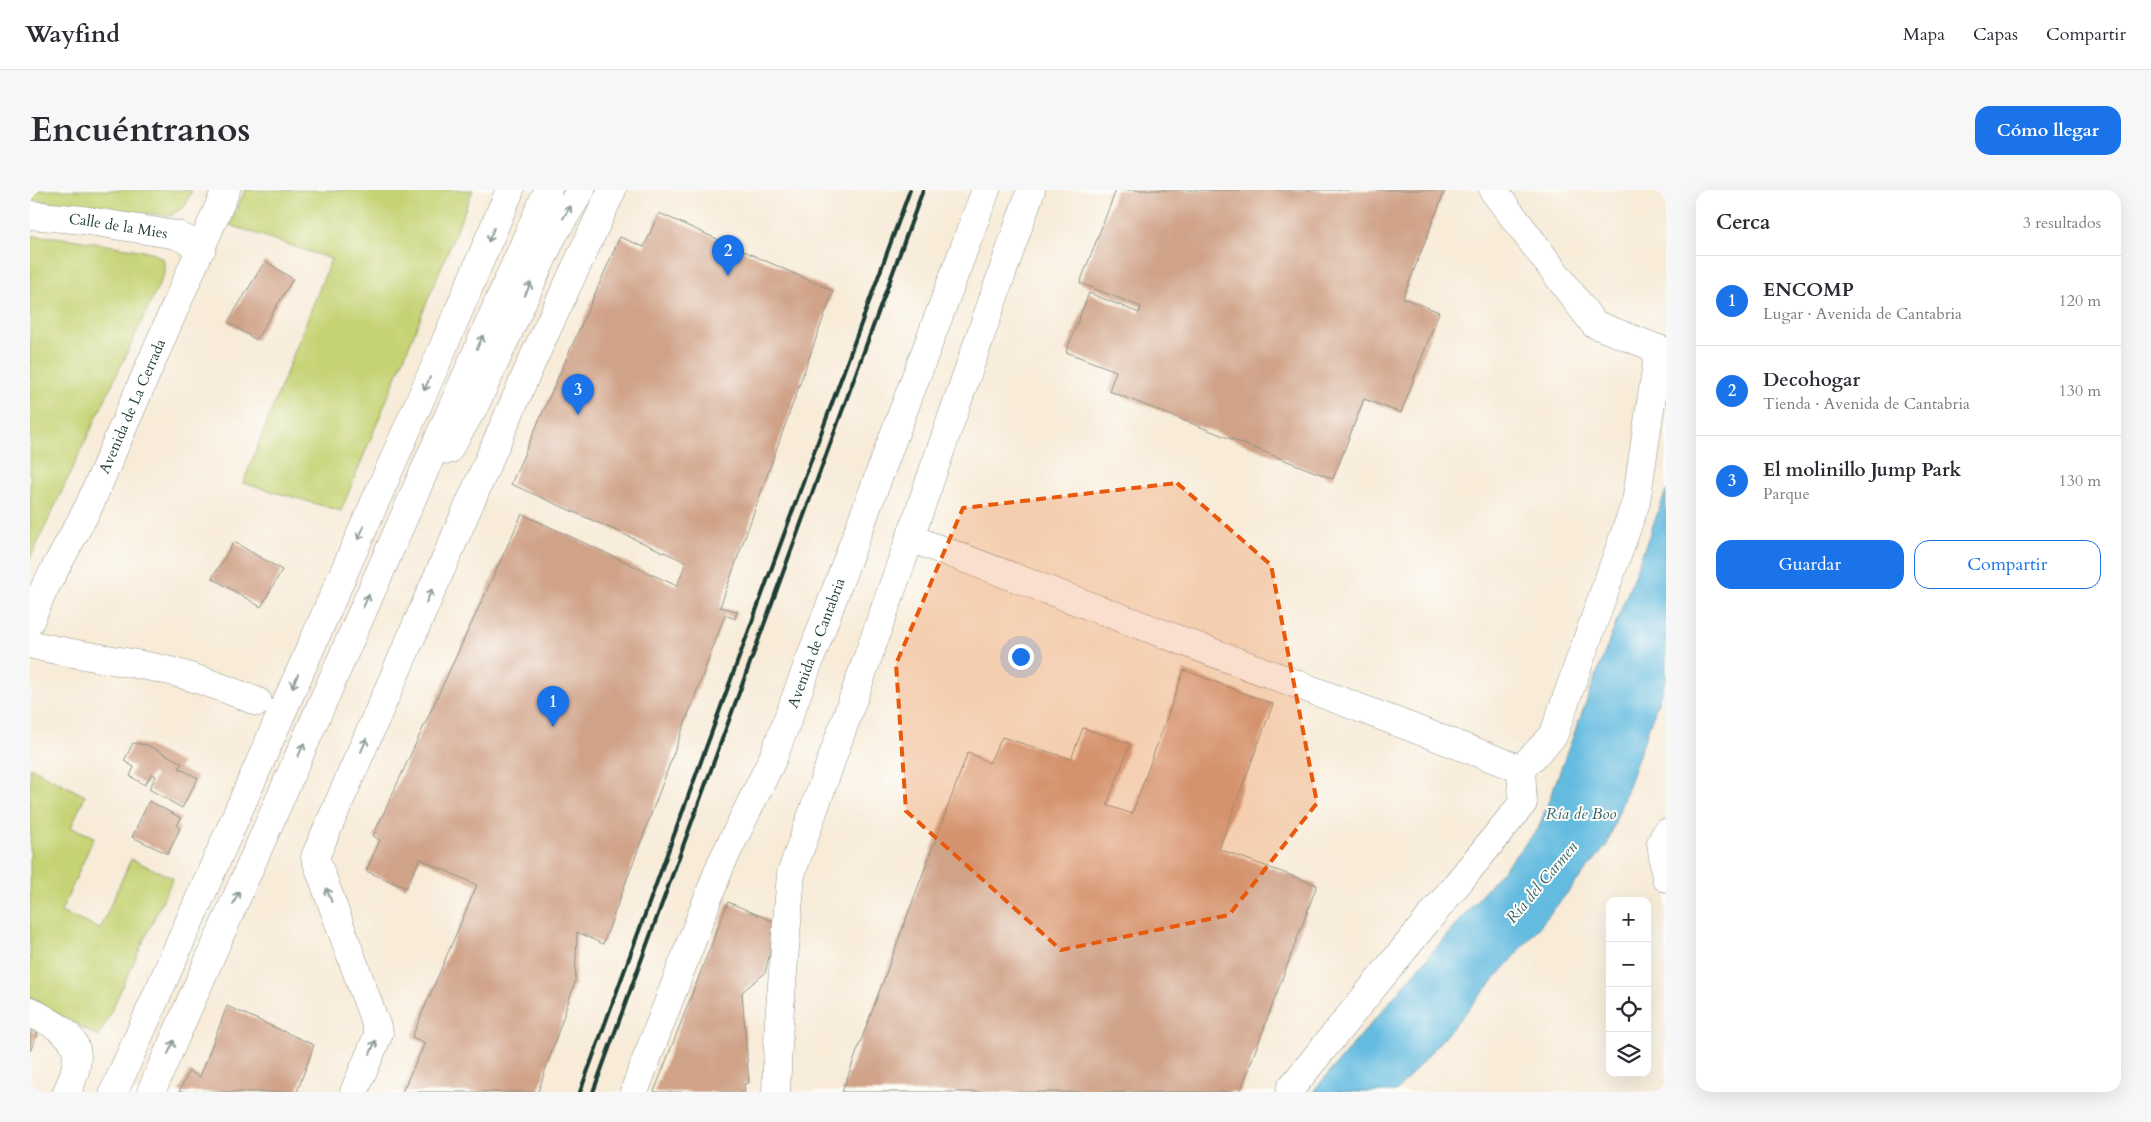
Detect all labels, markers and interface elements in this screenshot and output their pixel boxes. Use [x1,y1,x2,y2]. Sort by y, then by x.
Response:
text: Wayfind [25,18,120,51]
text: Mapa [1903,22,1945,47]
text: Capas [1973,22,2018,47]
text: Compartir [2046,22,2126,47]
text: Encuéntranos [30,106,251,154]
button: Cómo llegar [1975,106,2121,155]
one-way arrow [563,206,573,220]
text: Cerca [1716,208,1770,237]
street label: Calle de la Mies [68,209,169,243]
text: 3 resultados [2023,212,2101,234]
one-way arrow [485,227,495,242]
pin: 2 [712,235,744,276]
text: ENCOMP [1763,277,1854,303]
one-way arrow [524,282,534,297]
text: 1 [1728,290,1736,312]
text: 120 m [2059,290,2101,312]
text: Lugar · Avenida de Cantabria [1763,303,1962,325]
street label: Avenida de La Cerrada [94,335,170,477]
one-way arrow [476,335,486,350]
text: Decohogar [1763,367,1860,393]
pin: 3 [562,374,594,415]
one-way arrow [421,376,431,391]
text: 2 [1728,380,1736,402]
text: 130 m [2059,380,2101,402]
text: Tienda · Avenida de Cantabria [1763,393,1970,415]
text: El molinillo Jump Park [1763,457,1961,483]
text: 3 [1728,470,1736,492]
text: 130 m [2059,470,2101,492]
text: Parque [1763,483,1810,505]
one-way arrow [355,525,365,540]
button: Guardar [1716,540,1904,589]
button: Compartir [1914,540,2101,589]
street label: Avenida de Cantabria [783,575,850,711]
one-way arrow [424,589,434,604]
one-way arrow [362,594,372,609]
your location [1008,644,1034,670]
one-way arrow [290,673,300,688]
pin: 1 [537,686,569,727]
one-way arrow [359,738,369,753]
one-way arrow [297,743,307,758]
water label: Ría de Boo [1546,803,1617,825]
water label: Ría del Carmen [1501,837,1583,928]
one-way arrow [324,888,333,903]
one-way arrow [232,891,242,906]
map controls [1606,897,1651,1077]
button: + [1606,897,1651,942]
button: − [1606,942,1651,987]
button: locate [1606,987,1651,1032]
button: layers [1606,1032,1651,1077]
one-way arrow [166,1040,176,1055]
one-way arrow [369,1040,379,1055]

